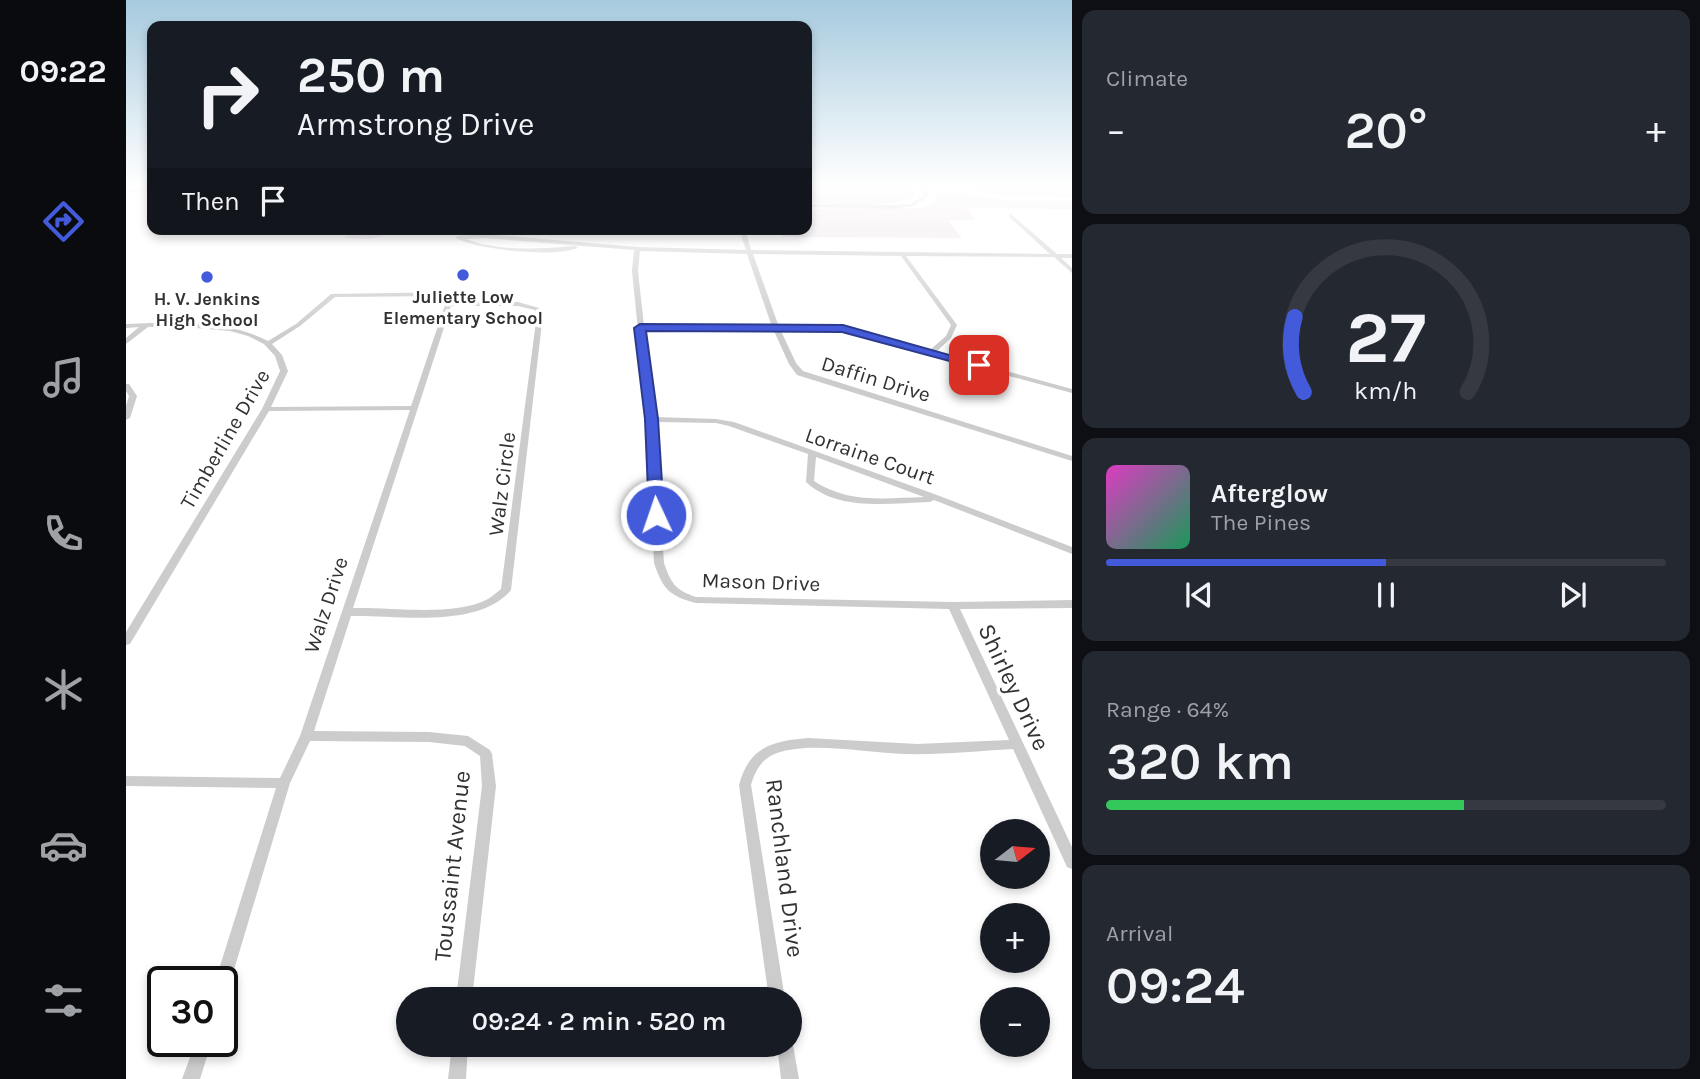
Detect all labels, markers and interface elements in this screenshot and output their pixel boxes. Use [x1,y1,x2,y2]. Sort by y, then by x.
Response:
text: 250 m [297,47,445,104]
icon: right [182,49,273,140]
text: 09:22 [19,53,107,90]
text: Climate [1106,65,1188,92]
text: 20° [1345,100,1427,161]
text: Armstrong Drive [297,106,535,143]
text: − [1106,108,1126,153]
text: + [1646,108,1666,153]
icon: arrive [254,182,292,220]
text: Then [182,186,240,217]
icon: directions [39,197,88,246]
marker: Juliette Low Elementary School [455,267,471,283]
marker: H. V. Jenkins High School [199,269,215,285]
place label: Juliette Low Elementary School [383,286,543,329]
place label: H. V. Jenkins High School [154,288,260,331]
text: 27 [1346,295,1426,380]
pin [949,335,1009,395]
icon: arrive [960,346,998,384]
street label: Daffin Drive [819,351,933,407]
icon: music [39,353,88,402]
street label: Timberline Drive [175,365,275,513]
text: km/h [1354,375,1418,404]
street label: Lorraine Court [802,423,938,489]
street label: Walz Circle [484,431,520,537]
position arrow [619,478,693,552]
text: Afterglow [1211,478,1328,509]
icon: phone [39,509,88,558]
text: The Pines [1211,509,1311,536]
street label: Walz Drive [299,554,353,656]
street label: Mason Drive [701,568,821,596]
icon: previous [1180,576,1218,614]
icon: pause [1367,576,1405,614]
icon: next [1554,576,1592,614]
street label: Shirley Drive [972,619,1056,755]
icon: climate [39,665,88,714]
text: Range · 64% [1106,696,1229,723]
text: 320 km [1106,731,1294,792]
street label: Toussaint Avenue [428,769,476,963]
street label: Ranchland Drive [760,777,810,959]
north arrow [980,819,1050,889]
map controls [980,819,1050,1057]
icon: car [39,821,88,870]
button: + [980,903,1050,973]
text: Arrival [1106,920,1173,947]
text: 09:24 [1106,955,1245,1016]
speed limit sign: 30 [147,966,238,1057]
icon: filters [39,976,88,1025]
button: − [980,987,1050,1057]
text: 09:24 · 2 min · 520 m [472,1006,726,1037]

